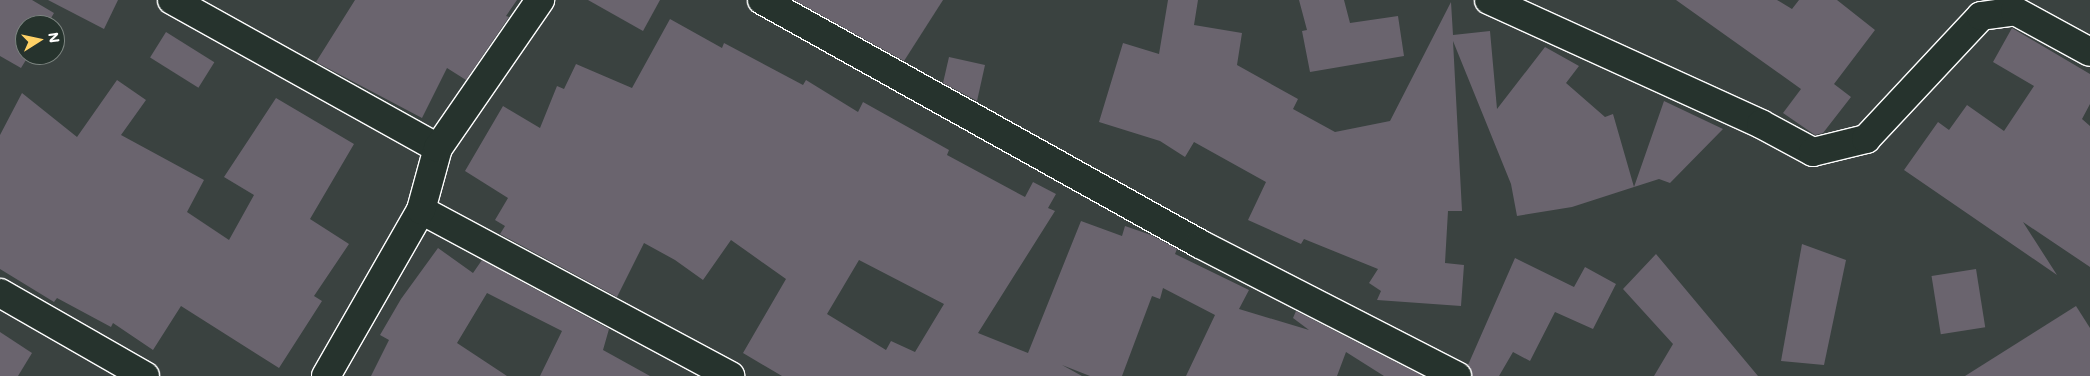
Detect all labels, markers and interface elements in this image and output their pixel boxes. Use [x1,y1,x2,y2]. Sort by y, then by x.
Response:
north arrow [15,15,65,65]
text: N [44,31,65,44]

